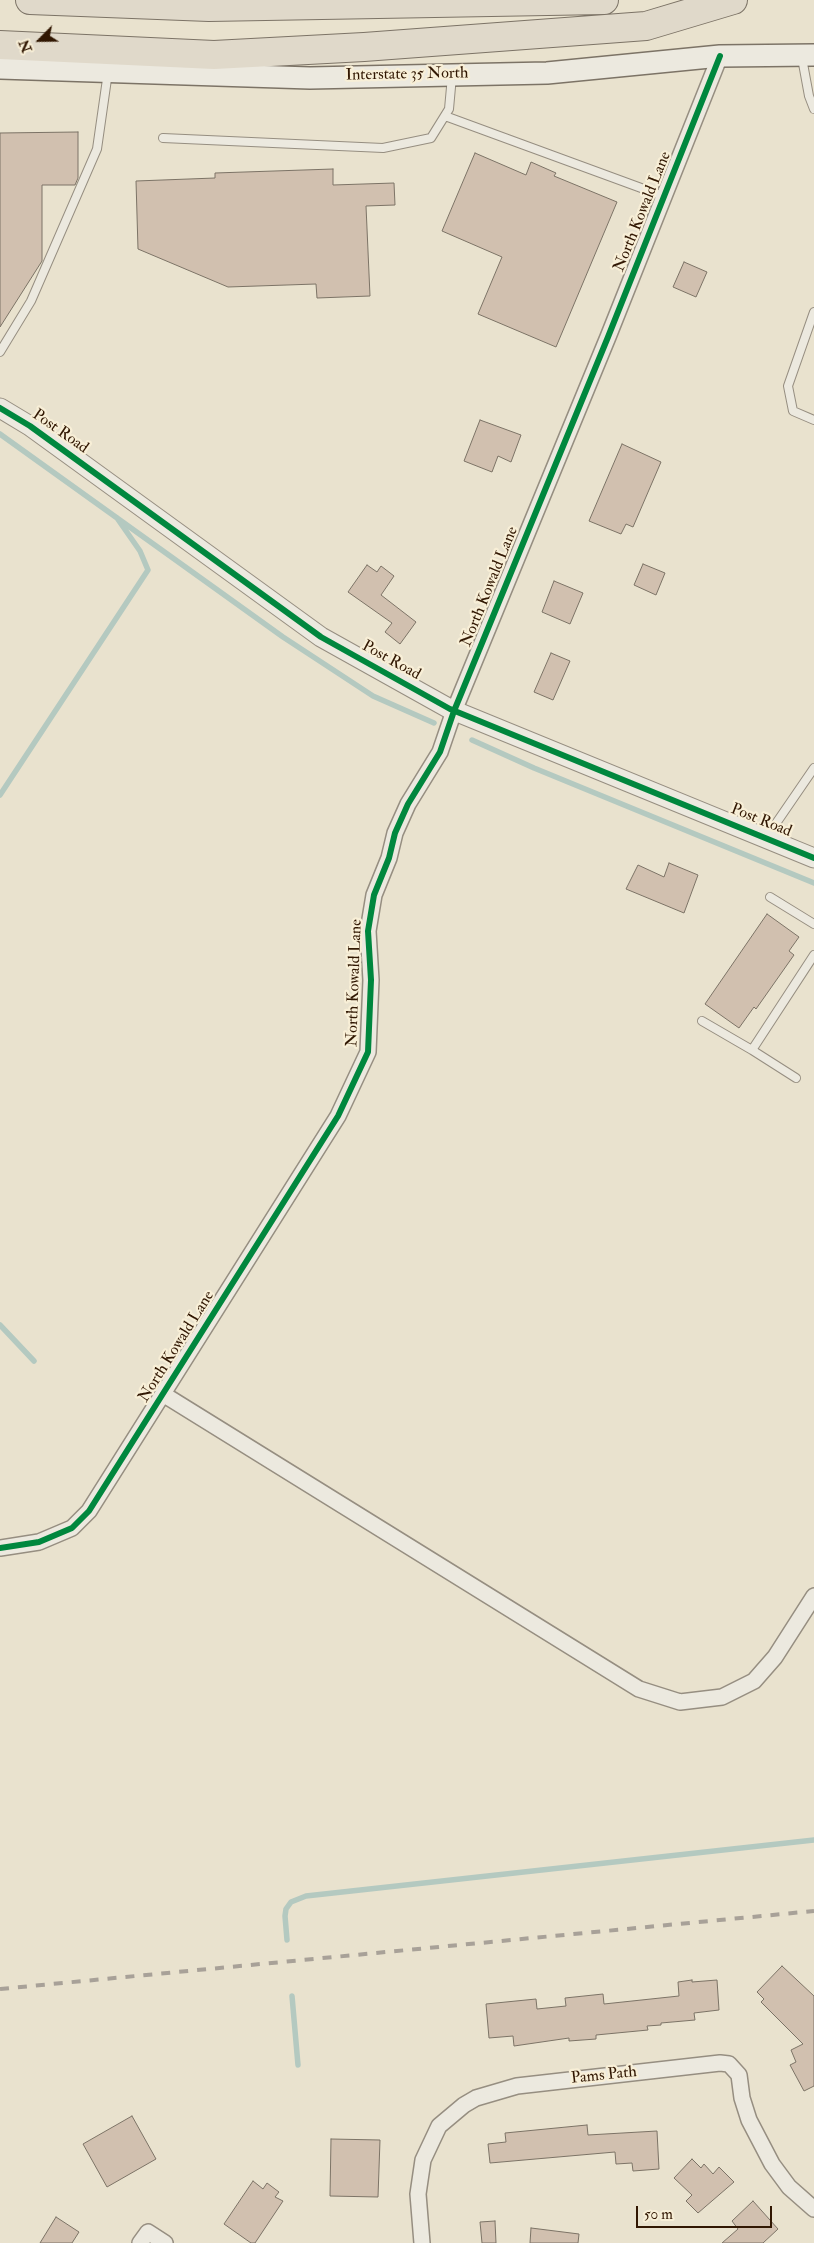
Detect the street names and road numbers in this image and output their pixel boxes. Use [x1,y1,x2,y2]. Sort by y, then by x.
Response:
street label: Interstate 35 North [346,64,468,86]
street label: North Kowald Lane [610,149,676,275]
street label: Post Road [28,406,92,458]
street label: North Kowald Lane [457,524,523,650]
street label: Post Road [358,637,424,685]
street label: Post Road [728,800,794,842]
street label: North Kowald Lane [343,919,367,1047]
street label: North Kowald Lane [135,1288,219,1406]
street label: Pams Path [570,2063,638,2089]

